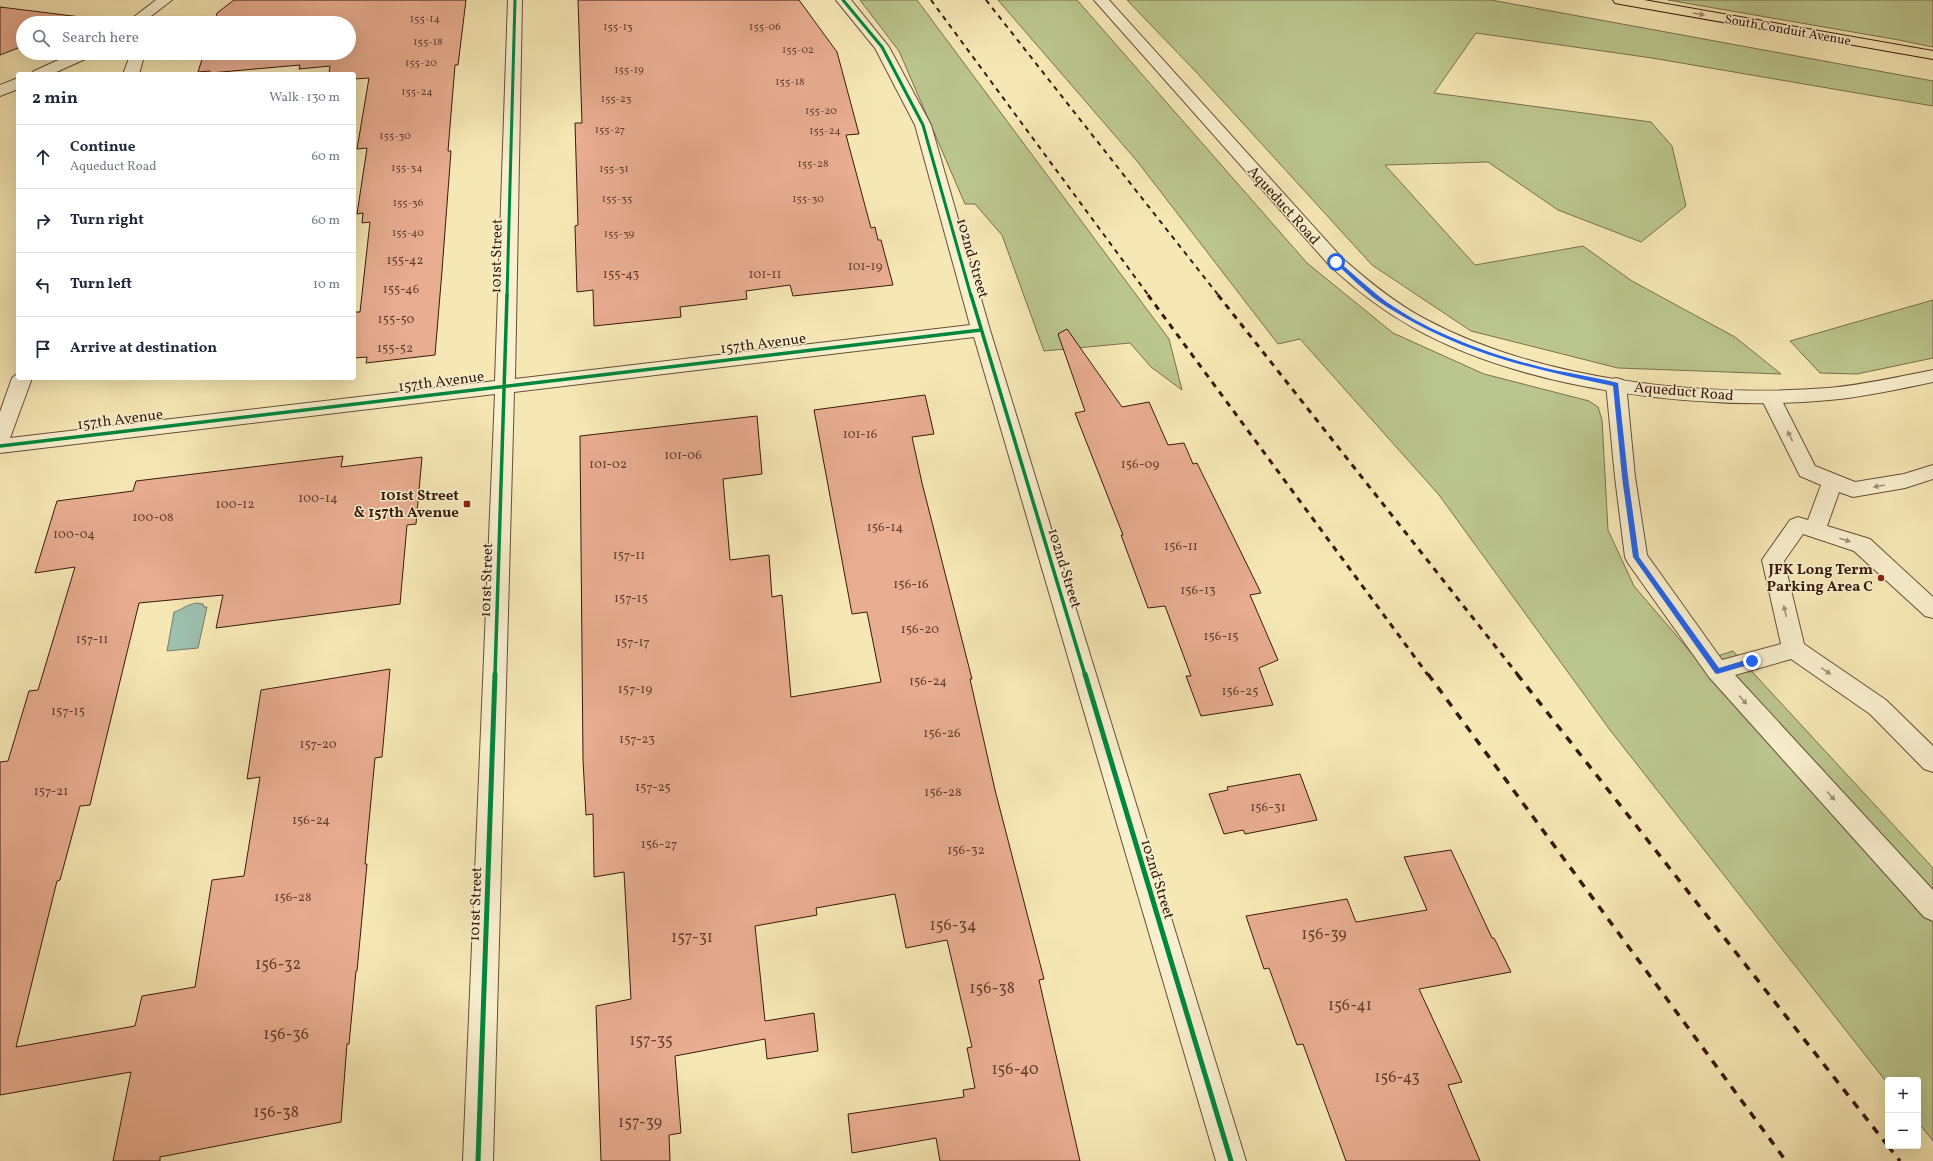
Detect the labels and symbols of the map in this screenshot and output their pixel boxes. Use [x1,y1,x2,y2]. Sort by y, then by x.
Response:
one-way arrow [1693,11,1706,17]
street label: South Conduit Avenue [1723,11,1852,51]
house number: 155-14 [410,12,441,27]
house number: 155-13 [603,20,633,35]
house number: 155-06 [749,20,781,35]
house number: 155-18 [413,35,443,50]
house number: 155-02 [782,43,814,58]
house number: 155-20 [405,56,437,71]
house number: 155-19 [614,63,644,78]
house number: 155-18 [775,75,805,90]
house number: 155-24 [401,85,433,100]
house number: 155-23 [601,92,632,107]
house number: 155-20 [805,104,837,119]
house number: 155-27 [595,123,625,138]
house number: 155-24 [809,124,841,139]
house number: 155-30 [379,129,411,144]
house number: 155-28 [798,157,829,172]
house number: 155-34 [391,161,423,176]
house number: 155-31 [599,162,629,177]
street label: Aqueduct Road [1242,162,1324,250]
house number: 155-35 [602,192,632,207]
house number: 155-30 [792,192,824,207]
house number: 155-36 [393,196,424,211]
street label: 102nd Street [950,216,993,301]
street label: 101st Street [486,219,509,294]
house number: 155-40 [392,226,424,241]
house number: 155-39 [604,227,635,242]
house number: 155-42 [386,252,424,270]
route start [1327,253,1345,271]
house number: 101-19 [848,258,883,276]
house number: 155-43 [603,266,639,284]
house number: 101-11 [748,266,782,284]
house number: 155-46 [383,281,420,299]
house number: 155-50 [378,311,415,329]
street label: 157th Avenue [719,329,807,360]
house number: 155-52 [377,340,413,358]
street label: 157th Avenue [397,367,485,398]
street label: Aqueduct Road [1633,378,1734,407]
street label: 157th Avenue [76,405,164,436]
house number: 101-16 [843,426,878,444]
one-way arrow [1787,430,1793,442]
house number: 101-06 [664,447,702,465]
house number: 101-02 [589,456,627,474]
house number: 156-09 [1121,456,1159,474]
one-way arrow [1873,483,1885,489]
place label: 101st Street & 157th Avenue [354,486,459,524]
house number: 100-14 [298,490,338,508]
house number: 100-12 [216,496,254,514]
marker: 101st Street & 157th Avenue [462,499,472,509]
house number: 100-08 [132,509,174,527]
house number: 156-14 [867,519,903,537]
house number: 100-04 [53,526,95,544]
street label: 102nd Street [1041,526,1086,611]
one-way arrow [1839,537,1851,543]
house number: 156-11 [1164,538,1198,556]
street label: 101st Street [476,542,499,618]
house number: 157-11 [613,547,645,565]
place label: JFK Long Term Parking Area C [1766,560,1873,598]
marker: JFK Long Term Parking Area C [1876,573,1886,583]
house number: 156-16 [893,576,929,594]
house number: 156-13 [1180,582,1216,600]
house number: 157-15 [614,590,648,608]
one-way arrow [1782,605,1788,618]
house number: 156-20 [901,621,939,639]
house number: 156-15 [1203,628,1239,646]
house number: 157-11 [76,631,108,649]
house number: 157-17 [616,634,650,652]
route end [1743,652,1761,670]
one-way arrow [1821,667,1831,675]
house number: 156-24 [909,673,947,691]
house number: 157-19 [618,681,652,699]
house number: 156-25 [1222,683,1258,701]
one-way arrow [1739,695,1748,705]
house number: 157-15 [51,703,85,721]
house number: 156-26 [923,725,961,743]
house number: 157-23 [619,731,655,749]
house number: 157-20 [299,736,337,754]
house number: 157-25 [635,779,671,797]
house number: 157-21 [34,783,68,801]
house number: 156-28 [924,784,962,802]
one-way arrow [1826,791,1835,802]
house number: 156-31 [1250,799,1286,817]
house number: 156-24 [292,812,330,830]
house number: 156-27 [641,836,677,854]
street label: 102nd Street [1134,837,1179,922]
house number: 156-32 [947,842,985,860]
street label: 101st Street [465,866,488,942]
house number: 156-28 [274,889,312,907]
house number: 156-34 [930,915,976,937]
house number: 156-39 [1301,924,1347,946]
house number: 157-31 [671,927,713,949]
house number: 156-32 [255,954,301,976]
house number: 156-38 [969,978,1015,1000]
house number: 156-41 [1328,995,1372,1017]
house number: 156-36 [263,1024,309,1046]
house number: 157-35 [629,1030,673,1052]
house number: 156-40 [991,1059,1039,1081]
house number: 156-43 [1374,1067,1420,1089]
house number: 156-38 [253,1102,299,1124]
house number: 157-39 [618,1112,662,1134]

